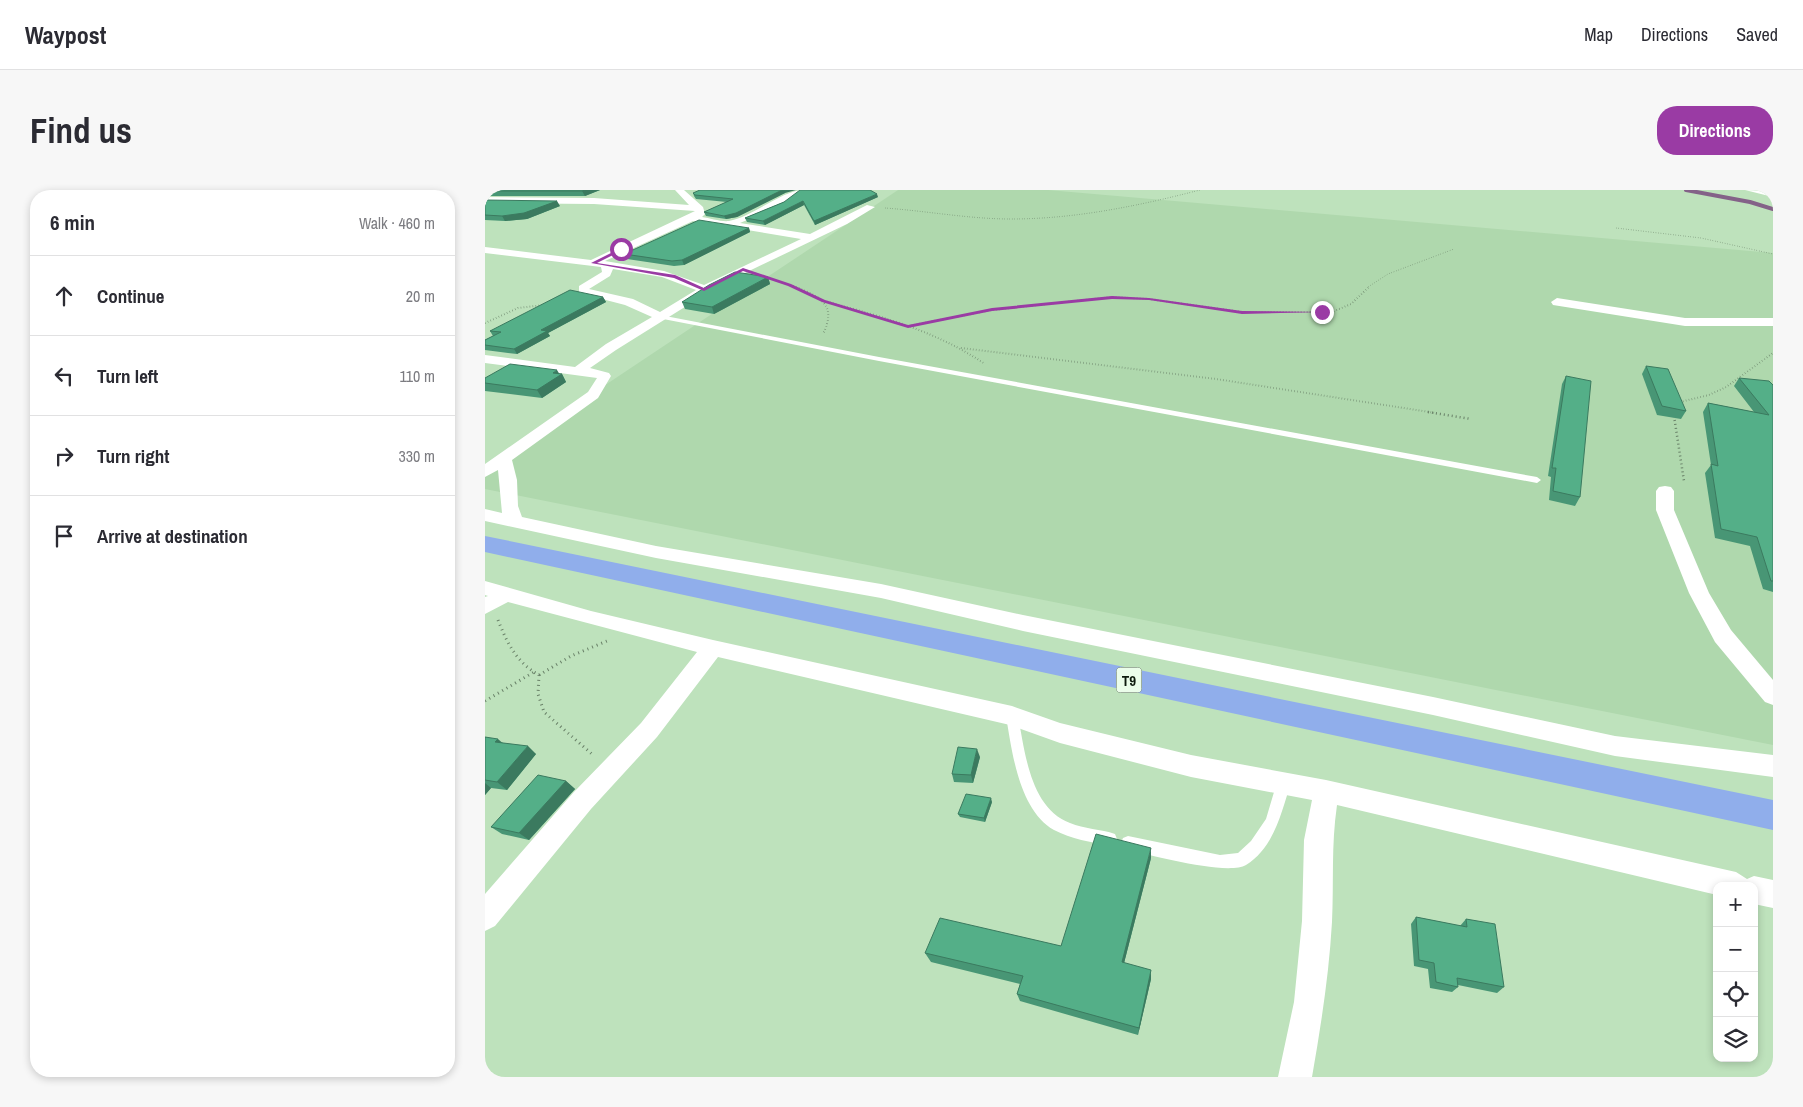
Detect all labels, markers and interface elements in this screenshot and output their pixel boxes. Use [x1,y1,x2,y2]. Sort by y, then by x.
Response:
text: Waypost [25,19,106,51]
text: Map [1584,22,1613,47]
text: Directions [1641,22,1708,47]
text: Saved [1736,22,1778,47]
button: Directions [1657,106,1773,155]
text: Find us [30,107,132,154]
text: 6 min [50,208,95,237]
text: Walk · 460 m [359,212,435,234]
route start [610,238,633,261]
icon: ahead [50,282,78,310]
text: Continue [97,283,165,309]
text: 20 m [406,285,435,307]
route end [1311,301,1334,324]
icon: left [50,362,78,390]
text: Turn left [97,363,158,389]
text: 110 m [399,365,435,387]
icon: right [50,442,78,470]
text: Turn right [97,443,169,469]
text: 330 m [399,445,435,467]
icon: arrive [50,522,78,550]
text: Arrive at destination [97,523,248,549]
road number: T9 [1117,668,1141,692]
map controls [1713,882,1758,1062]
button: + [1713,882,1758,927]
button: − [1713,927,1758,972]
button: locate [1713,972,1758,1017]
button: layers [1713,1017,1758,1062]

